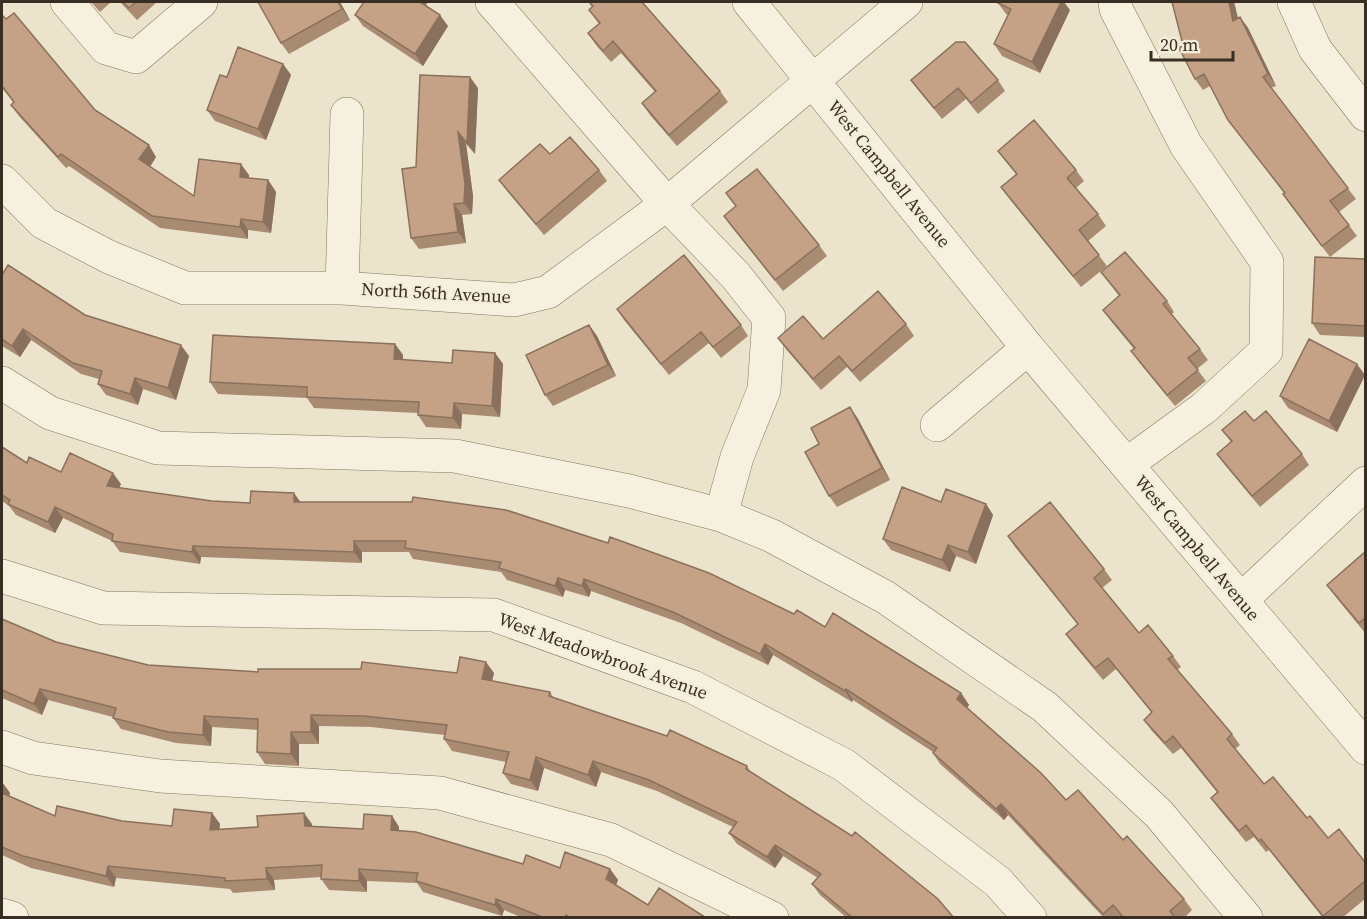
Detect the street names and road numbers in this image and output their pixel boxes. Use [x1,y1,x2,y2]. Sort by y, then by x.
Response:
street label: West Campbell Avenue [822,95,957,253]
street label: North 56th Avenue [361,276,511,309]
street label: West Campbell Avenue [1129,469,1266,626]
street label: West Meadowbrook Avenue [495,606,711,705]

